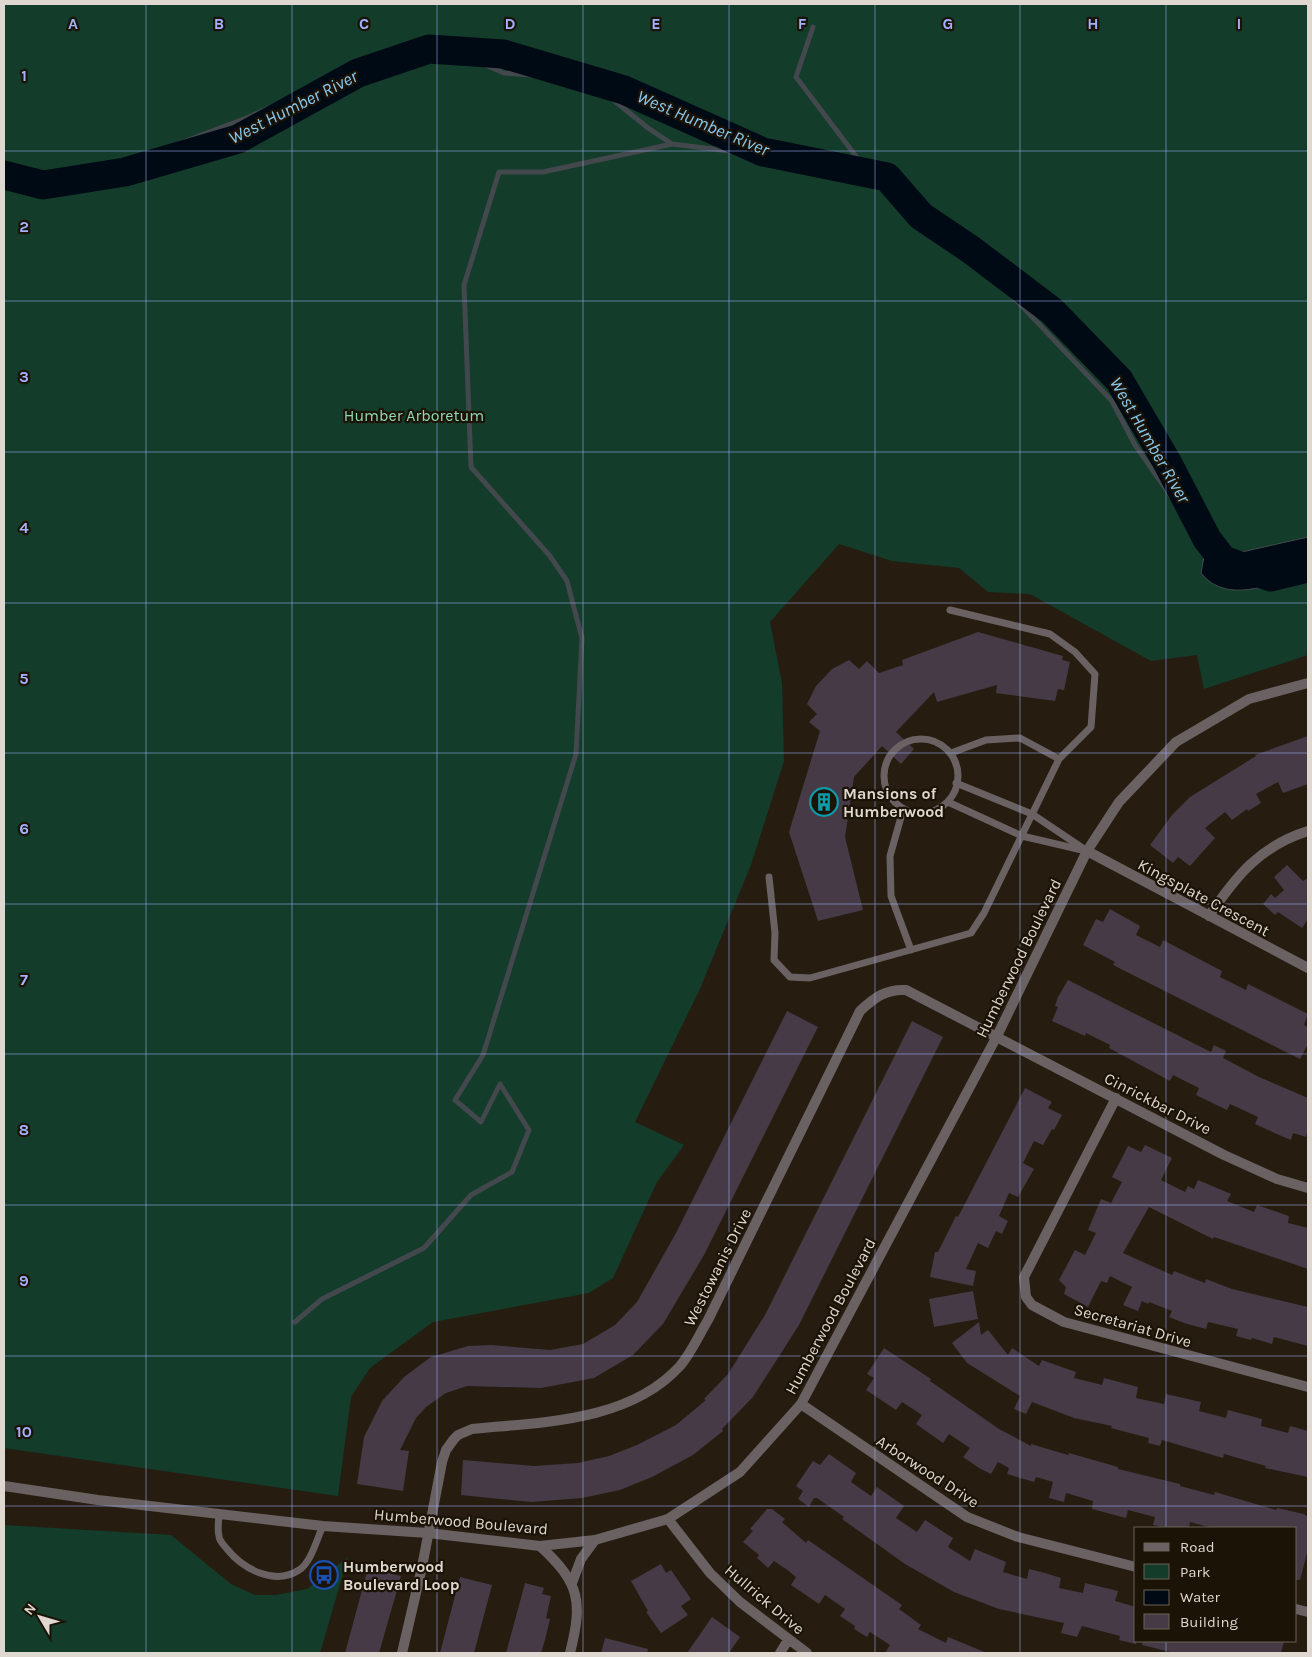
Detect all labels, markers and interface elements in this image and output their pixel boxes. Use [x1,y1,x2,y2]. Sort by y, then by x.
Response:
text: A [68,14,78,33]
text: B [214,14,224,33]
text: C [359,14,369,33]
text: D [505,14,516,33]
text: E [651,14,661,33]
text: F [798,14,807,33]
text: G [943,14,953,33]
text: H [1087,14,1099,33]
text: I [1237,14,1241,33]
water label: West Humber River [225,65,362,149]
text: 1 [21,66,27,85]
water label: West Humber River [633,85,773,161]
text: 2 [19,217,29,236]
text: 3 [19,367,29,386]
water label: West Humber River [1105,373,1195,508]
park label: Humber Arboretum [344,406,484,425]
text: 4 [19,518,29,537]
text: 5 [19,669,29,688]
place label: Mansions of Humberwood [843,784,944,821]
building icon: Mansions of Humberwood [809,787,839,817]
text: 6 [19,819,29,838]
street label: Kingsplate Crescent [1135,855,1273,940]
street label: Humberwood Boulevard [972,876,1065,1041]
text: 7 [20,970,28,989]
street label: Cinrickbar Drive [1101,1068,1214,1139]
text: 8 [19,1120,29,1139]
street label: Westowanis Drive [680,1205,755,1329]
street label: Humberwood Boulevard [781,1235,880,1398]
text: 9 [19,1271,29,1290]
street label: Secretariat Drive [1072,1300,1194,1351]
text: 10 [16,1422,32,1441]
street label: Arborwood Drive [873,1431,983,1512]
street label: Humberwood Boulevard [373,1504,549,1539]
legend [1134,1527,1297,1642]
text: Road [1180,1538,1215,1556]
place label: Humberwood Boulevard Loop [343,1557,460,1594]
bus stop icon: Humberwood Boulevard Loop [309,1560,339,1590]
street label: Hullrick Drive [721,1560,808,1638]
text: Park [1180,1563,1210,1581]
text: Water [1180,1588,1221,1606]
north arrow [15,1592,65,1642]
text: N [20,1600,40,1618]
text: Building [1180,1613,1238,1631]

